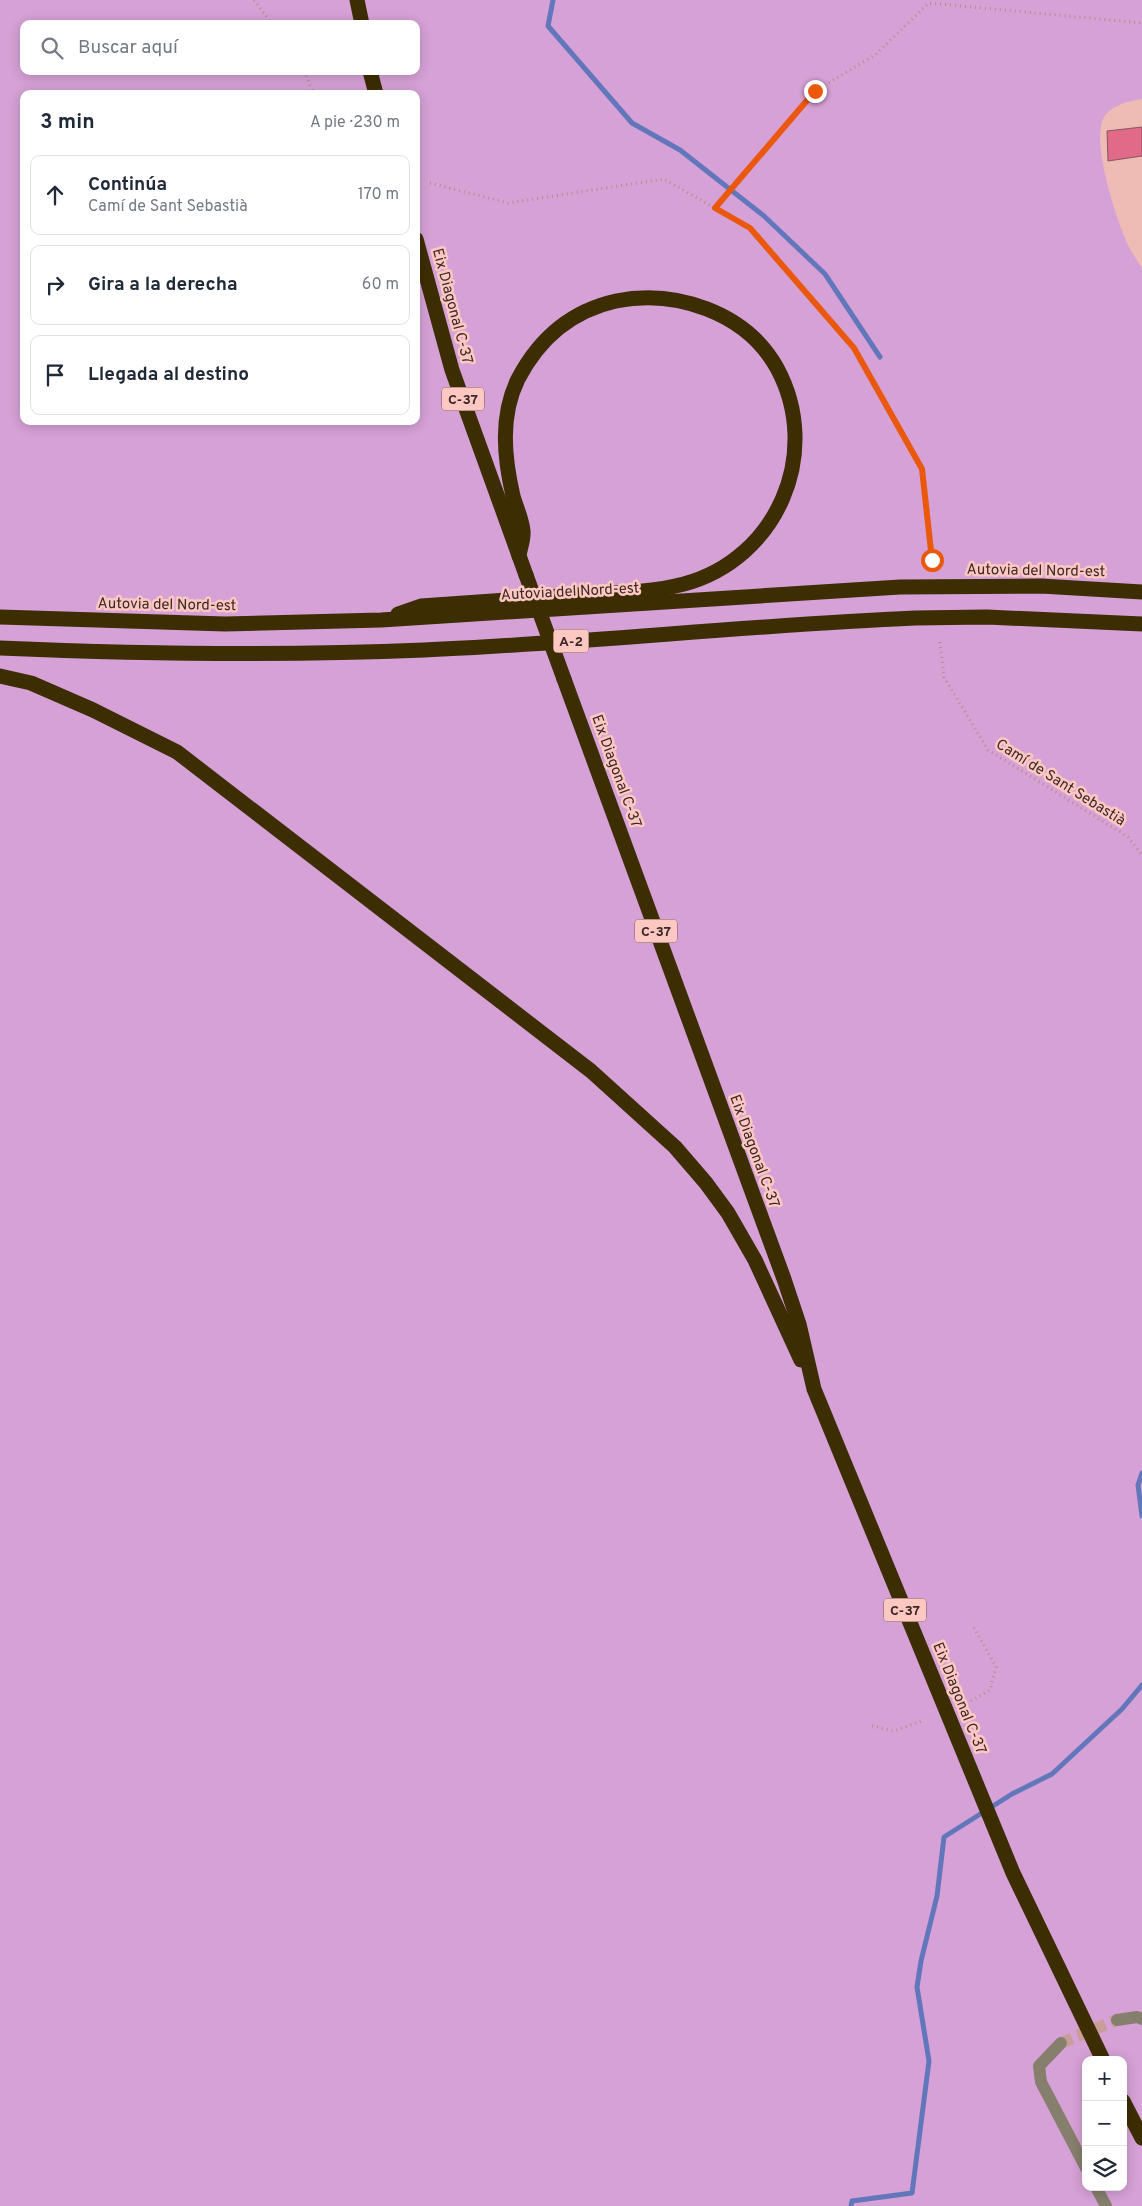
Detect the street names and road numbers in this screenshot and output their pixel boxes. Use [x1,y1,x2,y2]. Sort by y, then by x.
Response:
street label: Eix Diagonal C-37 [427,246,476,366]
road number: C-37 [442,388,484,410]
street label: Autovia del Nord-est [966,561,1105,582]
street label: Autovia del Nord-est [500,579,640,606]
street label: Autovia del Nord-est [97,595,236,616]
road number: A-2 [554,630,588,652]
street label: Eix Diagonal C-37 [586,712,645,831]
street label: Camí de Sant Sebastià [992,736,1129,831]
road number: C-37 [635,919,677,942]
street label: Eix Diagonal C-37 [724,1092,783,1211]
road number: C-37 [884,1598,926,1622]
street label: Eix Diagonal C-37 [928,1640,990,1757]

